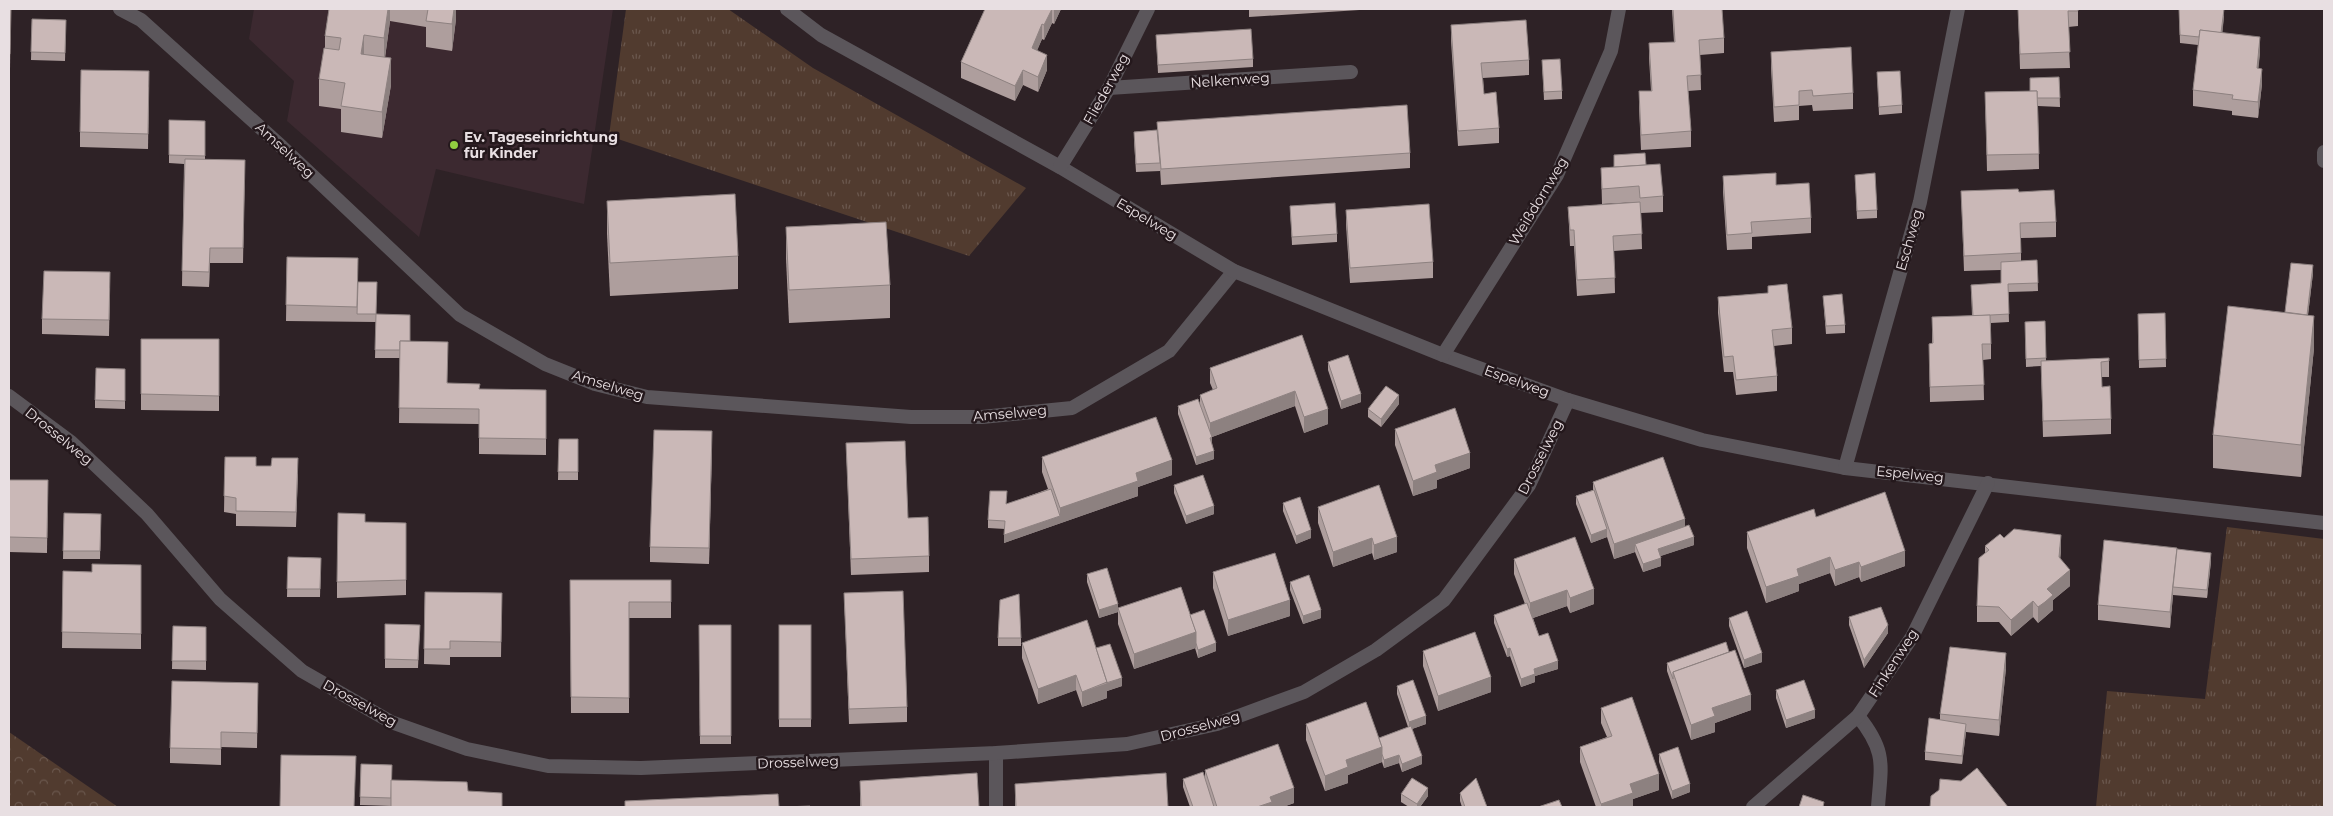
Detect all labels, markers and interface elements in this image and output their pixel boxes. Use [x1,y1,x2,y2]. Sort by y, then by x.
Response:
street label: Fliederweg [1079,50,1133,128]
street label: Nelkenweg [1190,68,1270,92]
street label: Amselweg [252,118,318,182]
place label: Ev. Tageseinrichtung für Kinder [464,128,618,162]
marker: Ev. Tageseinrichtung für Kinder [448,139,460,151]
street label: Weißdornweg [1505,154,1571,248]
street label: Espelweg [1113,194,1181,244]
street label: Eschweg [1892,207,1926,273]
street label: Espelweg [1482,361,1552,401]
street label: Amselweg [570,366,646,404]
street label: Amselweg [972,401,1048,425]
street label: Drosselweg [22,403,96,469]
street label: Drosselweg [1513,416,1567,498]
street label: Espelweg [1875,461,1945,487]
street label: Finkenweg [1864,625,1922,701]
street label: Drosselweg [320,675,400,731]
street label: Drosselweg [1158,707,1242,745]
street label: Drosselweg [757,752,839,772]

